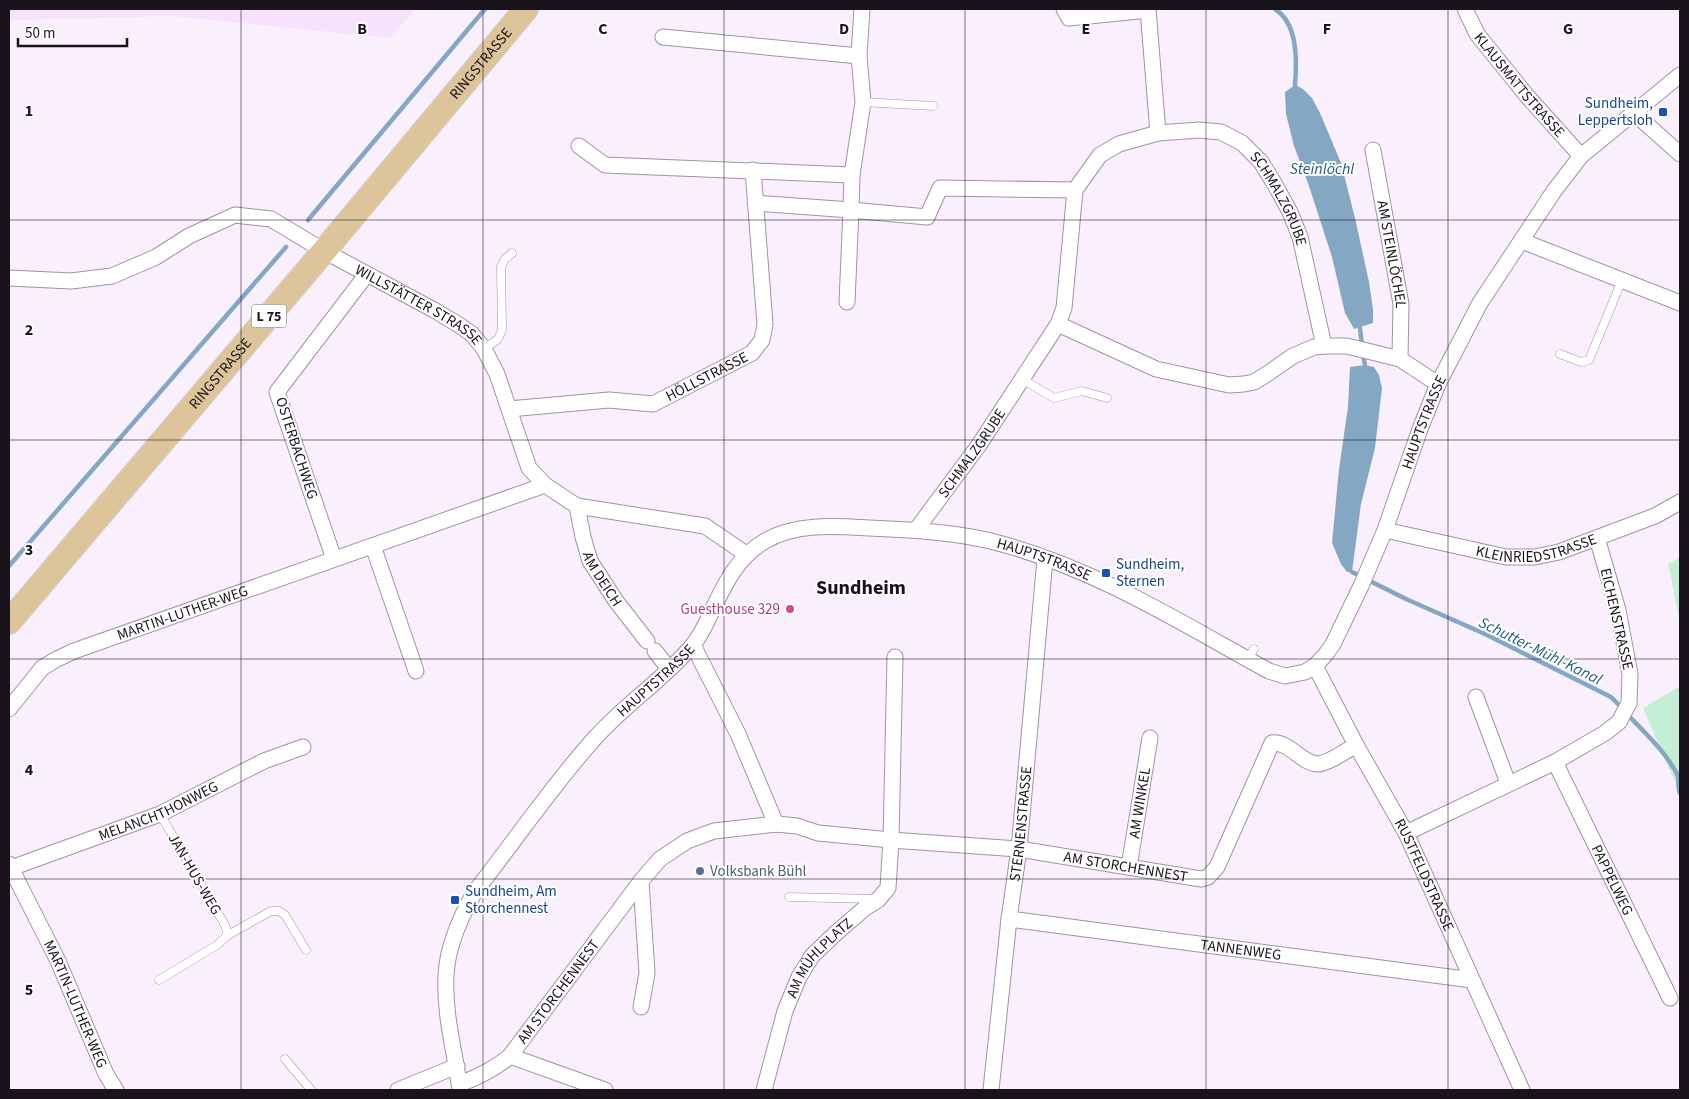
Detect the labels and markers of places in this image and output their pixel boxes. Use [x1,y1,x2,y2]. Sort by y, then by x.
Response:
place label: Sundheim, Leppertsloh [1578,93,1653,131]
marker: Sundheim, Leppertsloh [1657,106,1669,118]
place label: Sundheim, Sternen [1116,554,1184,592]
marker: Sundheim, Sternen [1100,567,1112,579]
place label: Guesthouse 329 [681,599,780,620]
marker: Guesthouse 329 [784,603,796,615]
place label: Volksbank Bühl [710,861,807,882]
marker: Volksbank Bühl [694,865,706,877]
place label: Sundheim, Am Storchennest [465,881,557,919]
marker: Sundheim, Am Storchennest [449,894,461,906]

